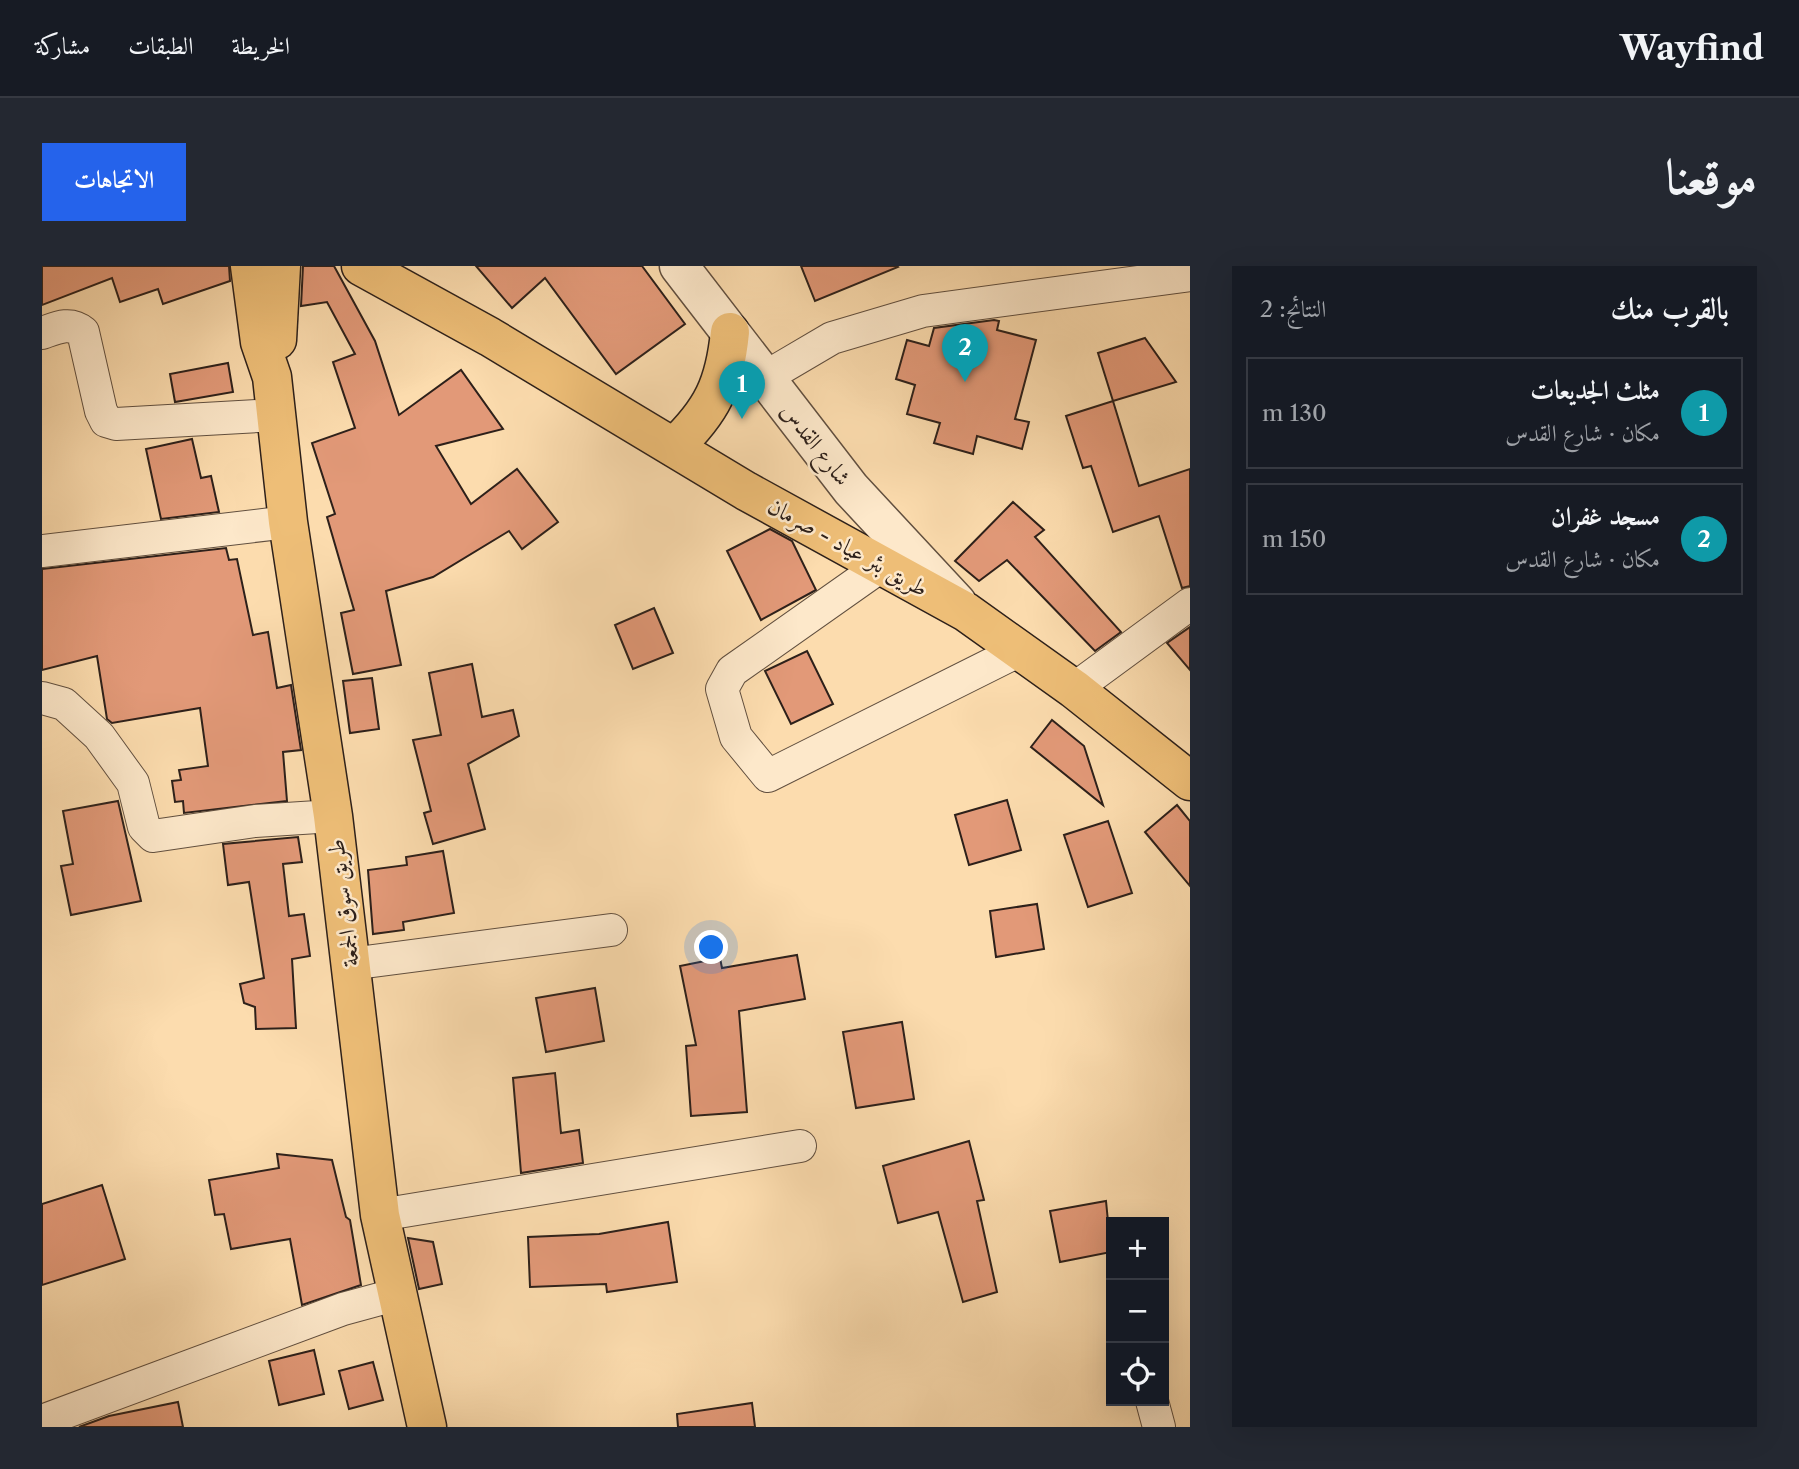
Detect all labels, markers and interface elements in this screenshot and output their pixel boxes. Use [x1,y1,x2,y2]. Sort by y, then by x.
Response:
text: Wayfind [1620,28,1764,69]
text: مشاركة [35,31,90,60]
text: الطبقات [128,31,194,60]
text: الخريطة [232,31,290,60]
button: الاتجاهات [42,143,186,221]
text: موقعنا [1665,146,1757,207]
text: بالقرب منك [1611,290,1729,327]
text: النتائج: 2 [1260,295,1326,323]
pin: 2 [942,324,988,382]
pin: 1 [719,361,765,419]
text: مثلث الجديعات [1530,374,1660,406]
street label: شارع القدس [770,397,857,495]
text: 130 m [1262,399,1326,427]
text: 1 [1699,399,1709,427]
text: مكان · شارع القدس [1505,419,1660,447]
street label: طريق بئر عياد - صرمان [762,491,933,604]
text: مسجد غفران [1551,500,1660,532]
text: 150 m [1262,525,1326,553]
text: 2 [1697,525,1711,553]
text: مكان · شارع القدس [1505,545,1660,573]
street label: طريق سوق الجمعة [321,838,366,968]
your location [694,930,728,964]
map controls [1106,1217,1169,1406]
button: + [1106,1217,1169,1280]
button: − [1106,1280,1169,1343]
button: locate [1106,1343,1169,1406]

